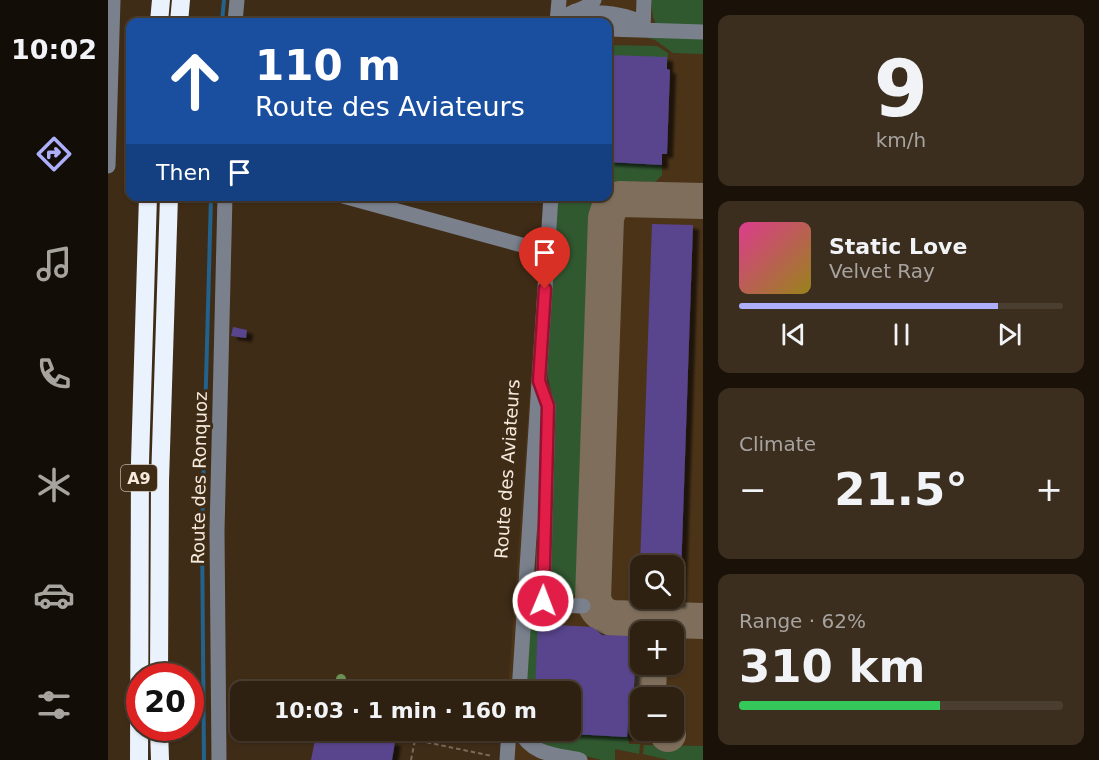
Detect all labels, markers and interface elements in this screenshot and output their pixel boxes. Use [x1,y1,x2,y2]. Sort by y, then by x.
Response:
text: 10:02 [11,34,97,65]
text: 110 m [255,41,401,90]
icon: ahead [156,42,234,120]
text: 9 [874,44,928,134]
text: Route des Aviateurs [255,91,525,122]
text: km/h [876,128,926,152]
icon: directions [33,133,75,175]
icon: arrive [223,156,256,189]
text: Then [156,160,211,185]
pin [519,227,570,289]
text: Static Love [829,234,967,259]
icon: arrive [528,236,561,269]
icon: music [33,243,75,285]
text: Velvet Ray [829,259,935,283]
icon: previous [777,318,810,351]
icon: pause [885,318,918,351]
icon: next [993,318,1026,351]
icon: phone [33,353,75,395]
street label: Route des Aviateurs [490,379,524,559]
street label: Route des Ronquoz [187,391,211,565]
text: Climate [739,432,816,456]
text: 21.5° [834,463,968,516]
icon: climate [33,464,75,506]
road number: A9 [121,465,157,491]
text: − [739,470,767,509]
text: + [1035,470,1063,509]
map controls [630,555,684,741]
button: search [630,555,684,609]
position arrow [511,569,575,633]
icon: car [33,574,75,616]
text: Range · 62% [739,609,866,633]
button: + [630,621,684,675]
text: 310 km [739,640,925,693]
speed limit sign: 20 [126,663,204,741]
icon: filters [33,684,75,726]
button: − [630,687,684,741]
text: 10:03 · 1 min · 160 m [274,698,537,723]

